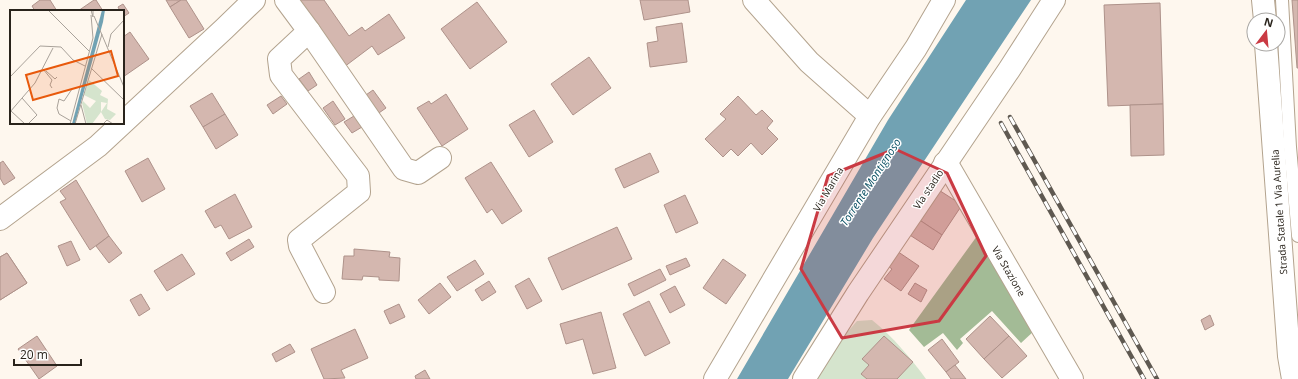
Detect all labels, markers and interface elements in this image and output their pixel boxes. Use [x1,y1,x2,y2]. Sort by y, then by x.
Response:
inset map [10,10,124,124]
north arrow [1246,12,1286,52]
text: N [1263,13,1275,30]
water label: Torrente Montignoso [836,135,904,229]
street label: Strada Statale 1 Via Aurelia [1268,149,1290,275]
street label: Via Marina [810,164,846,214]
street label: Via stadio [910,166,946,212]
street label: Via Stazione [989,243,1029,299]
scale bar [14,341,81,367]
text: 20 m [20,346,48,363]

